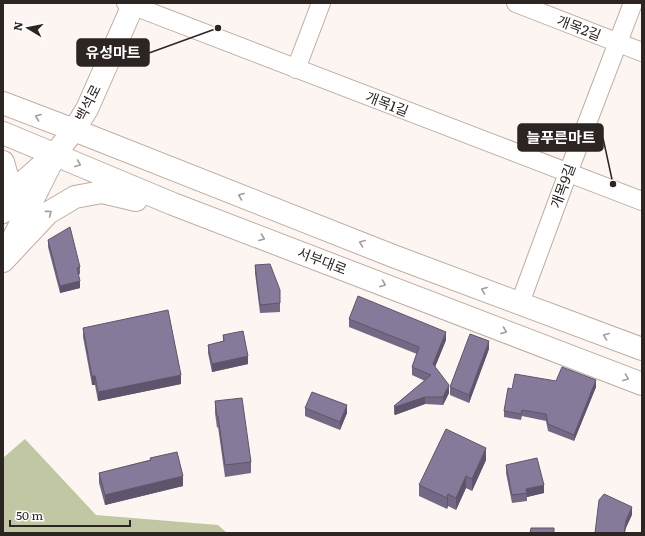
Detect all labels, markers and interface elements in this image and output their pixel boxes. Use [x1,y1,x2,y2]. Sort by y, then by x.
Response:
north arrow [8,8,48,48]
street label: 개목2길 [554,10,604,45]
text: N [8,20,26,32]
callout: 유성마트 [77,39,149,66]
text: 유성마트 [85,40,141,63]
street label: 백석로 [69,81,105,124]
street label: 개목1길 [363,86,412,120]
one-way arrow [35,113,42,121]
callout: 늘푸른마트 [518,124,603,151]
text: 늘푸른마트 [526,125,596,148]
one-way arrow [73,159,81,167]
street label: 개목9길 [545,161,579,211]
one-way arrow [238,192,245,200]
one-way arrow [45,210,52,217]
one-way arrow [258,233,265,241]
one-way arrow [359,240,366,248]
street label: 서부대로 [295,241,350,279]
one-way arrow [379,280,386,288]
one-way arrow [480,286,487,294]
one-way arrow [501,327,508,335]
one-way arrow [602,332,609,340]
one-way arrow [622,373,629,381]
scale bar [10,502,130,528]
text: 50 m [16,506,43,524]

